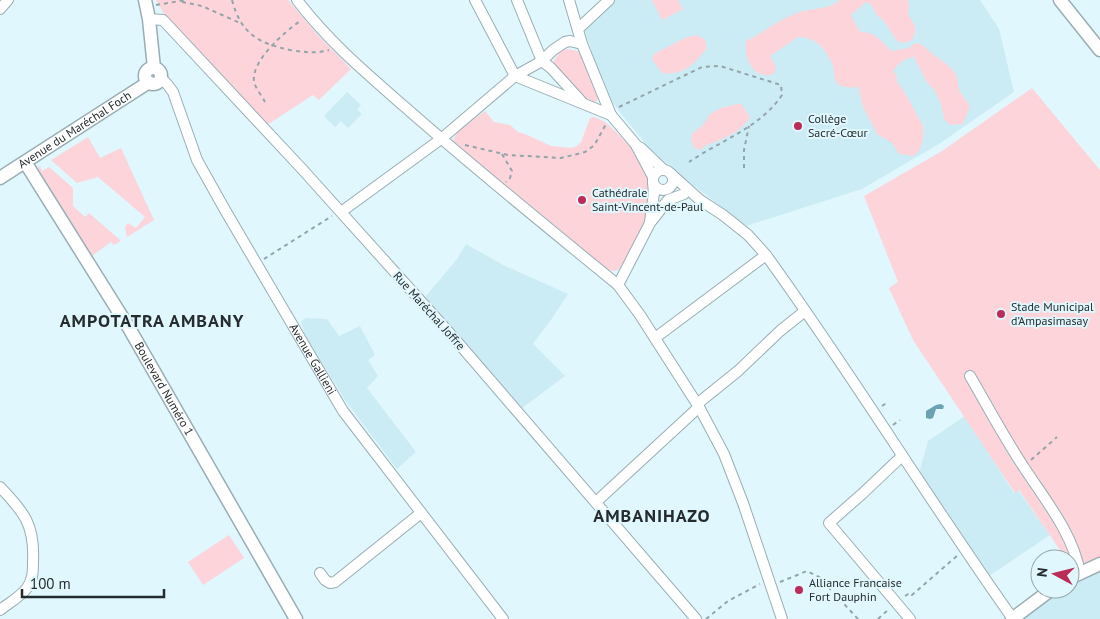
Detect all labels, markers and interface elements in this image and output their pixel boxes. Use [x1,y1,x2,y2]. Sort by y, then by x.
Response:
street label: Avenue du Maréchal Foch [15,87,134,171]
place label: Collège Sacré-Cœur [808,111,868,140]
marker: Collège Sacré-Cœur [792,120,804,132]
place label: Cathédrale Saint-Vincent-de-Paul [592,185,704,214]
marker: Cathédrale Saint-Vincent-de-Paul [576,194,588,206]
street label: Rue Maréchal Joffre [390,268,469,353]
place label: Stade Municipal d’Ampasimasay [1011,299,1094,328]
marker: Stade Municipal d’Ampasimasay [995,308,1007,320]
district label: AMPOTATRA AMBANY [60,309,244,332]
street label: Avenue Gallieni [286,321,340,397]
street label: Boulevard Numéro 1 [132,339,197,438]
district label: AMBANIHAZO [593,504,711,527]
north arrow [1030,549,1080,599]
scale bar [22,566,165,598]
text: N [1033,567,1052,578]
text: 100 m [30,574,71,593]
place label: Alliance Francaise Fort Dauphin [809,575,902,604]
marker: Alliance Francaise Fort Dauphin [793,584,805,596]

